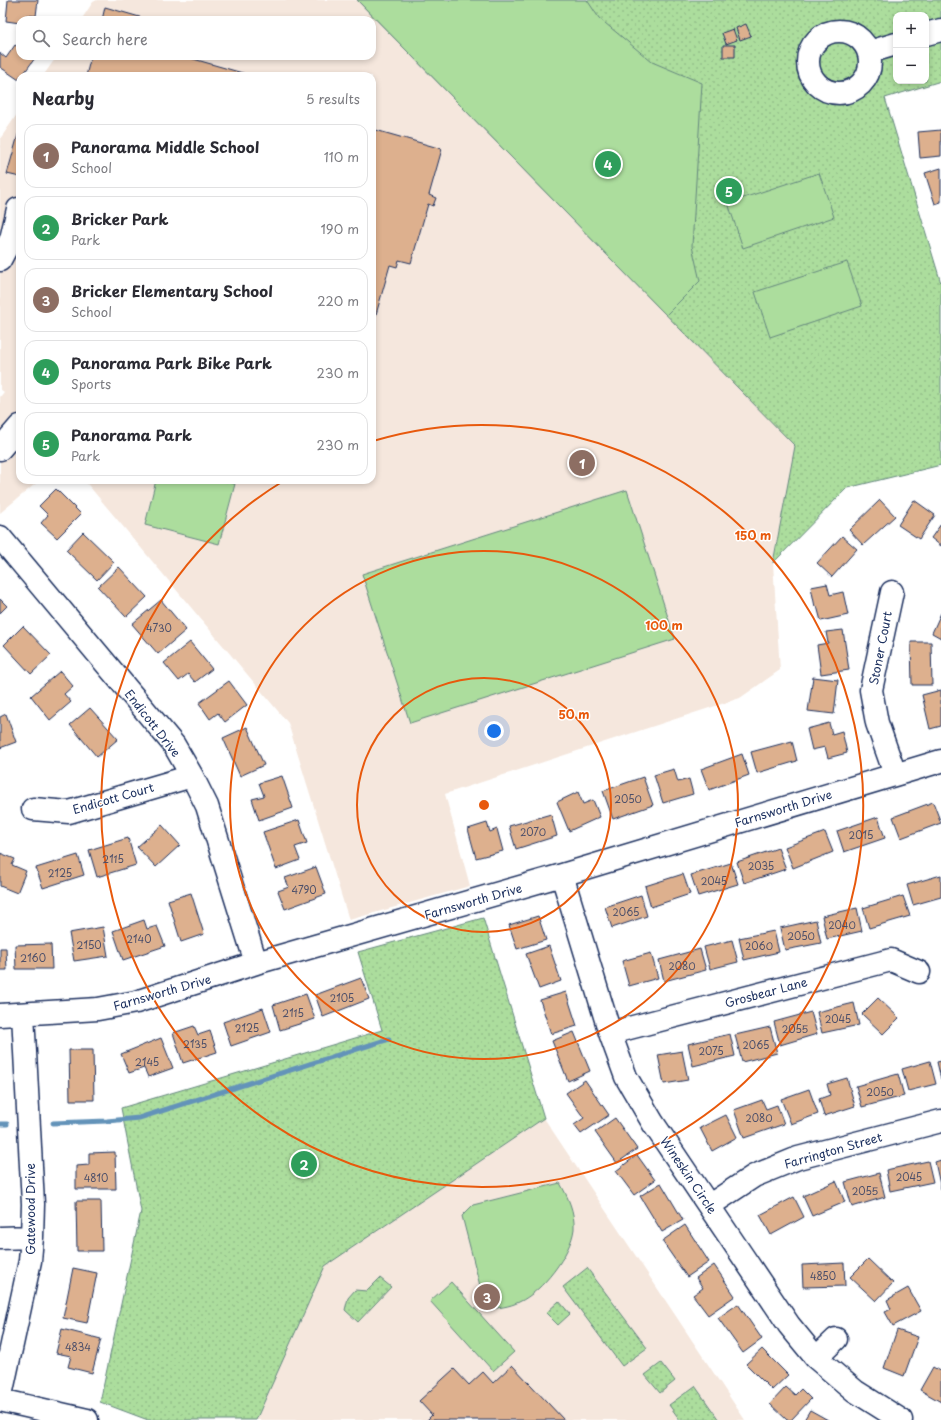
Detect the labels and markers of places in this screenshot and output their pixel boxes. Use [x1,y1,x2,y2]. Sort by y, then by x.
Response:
pin: 4 [595,149,621,179]
pin: 5 [716,176,742,206]
pin: 1 [569,448,595,478]
centre of rings [477,798,491,812]
pin: 2 [291,1149,317,1179]
pin: 3 [474,1282,500,1312]

